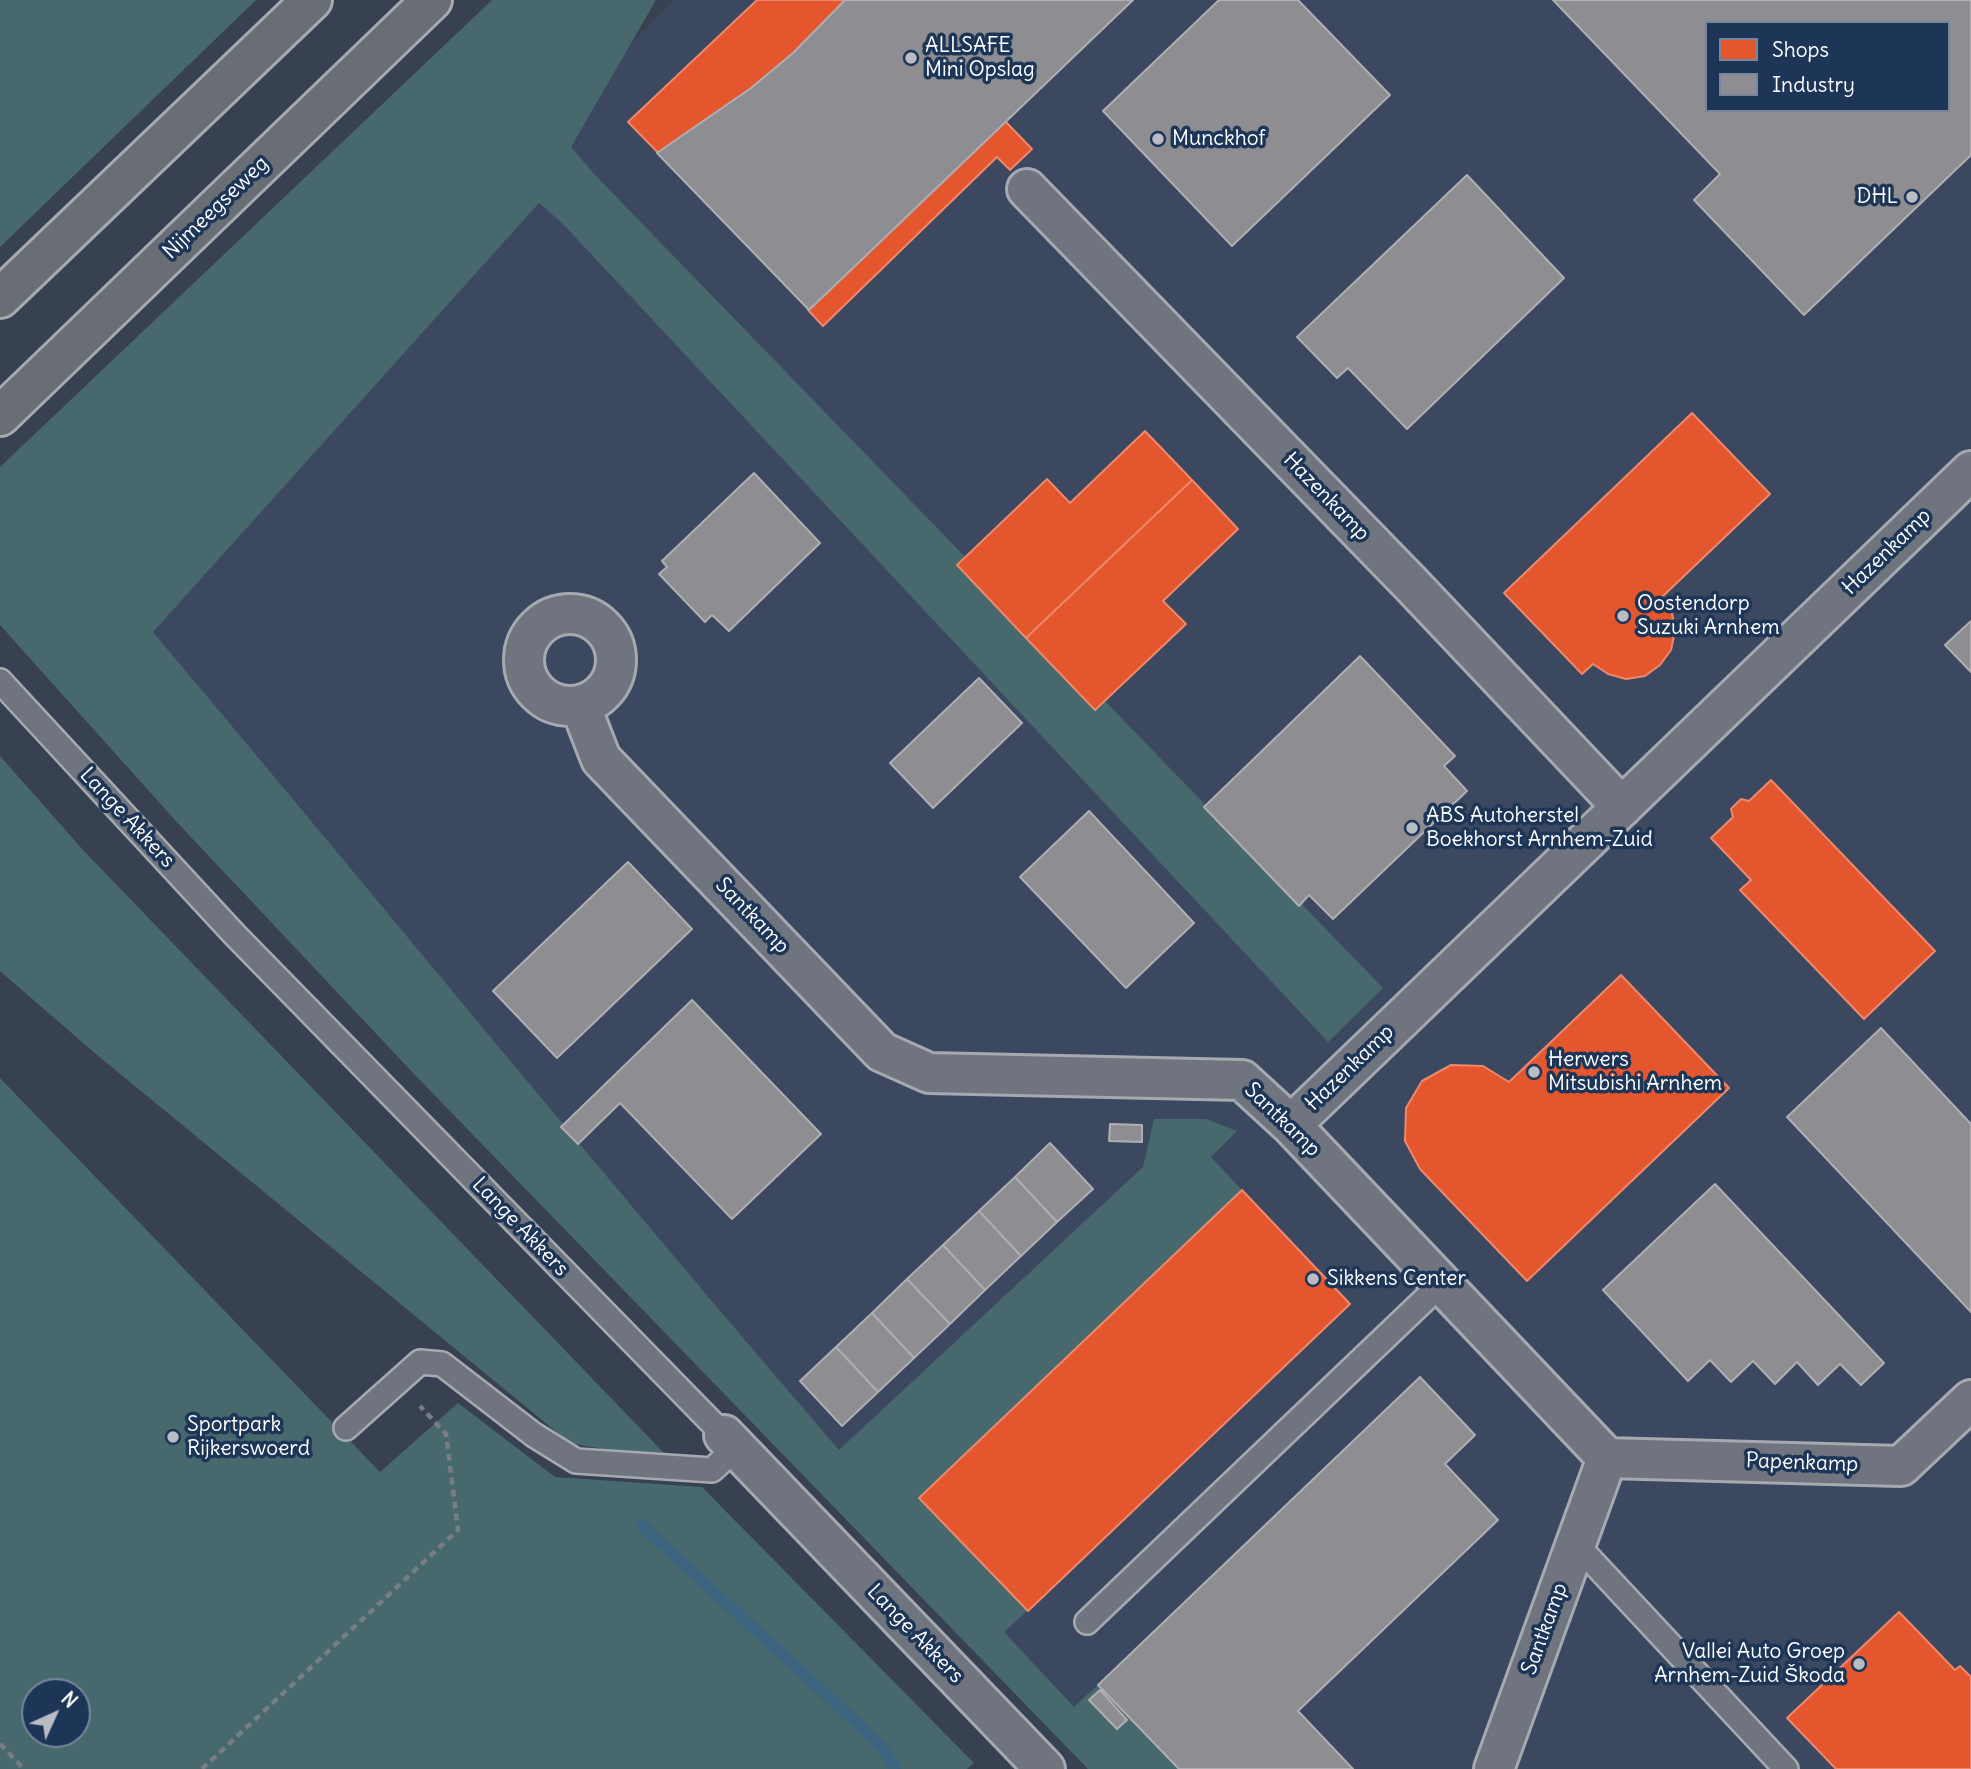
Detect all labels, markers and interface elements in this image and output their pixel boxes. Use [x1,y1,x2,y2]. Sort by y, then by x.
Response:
legend [1705,21,1950,112]
place label: ALLSAFE Mini Opslag [925,33,1035,83]
text: Shops [1772,36,1829,63]
marker: ALLSAFE Mini Opslag [903,50,919,66]
text: Industry [1772,71,1855,98]
place label: Munckhof [1172,126,1265,152]
marker: Munckhof [1150,131,1166,147]
street label: Nijmeegseweg [158,151,274,265]
place label: DHL [1857,184,1898,210]
marker: DHL [1904,189,1920,205]
street label: Hazenkamp [1278,448,1374,546]
street label: Hazenkamp [1838,504,1936,600]
place label: Oostendorp Suzuki Arnhem [1637,591,1780,641]
marker: Oostendorp Suzuki Arnhem [1615,608,1631,624]
street label: Lange Akkers [74,763,180,873]
place label: ABS Autoherstel Boekhorst Arnhem-Zuid [1426,803,1653,853]
marker: ABS Autoherstel Boekhorst Arnhem-Zuid [1404,820,1420,836]
street label: Santkamp [710,873,794,959]
street label: Hazenkamp [1301,1020,1399,1116]
place label: Herwers Mitsubishi Arnhem [1548,1047,1722,1097]
marker: Herwers Mitsubishi Arnhem [1526,1064,1542,1080]
street label: Santkamp [1239,1078,1325,1162]
street label: Lange Akkers [467,1172,573,1282]
place label: Sikkens Center [1327,1266,1466,1292]
marker: Sikkens Center [1305,1271,1321,1287]
place label: Sportpark Rijkerswoerd [187,1412,310,1462]
marker: Sportpark Rijkerswoerd [165,1429,181,1445]
street label: Papenkamp [1745,1448,1859,1478]
street label: Lange Akkers [862,1579,968,1689]
street label: Santkamp [1517,1580,1573,1678]
place label: Vallei Auto Groep Arnhem-Zuid Škoda [1654,1639,1845,1689]
marker: Vallei Auto Groep Arnhem-Zuid Škoda [1851,1656,1867,1672]
north arrow [21,1678,91,1748]
text: N [56,1686,83,1713]

